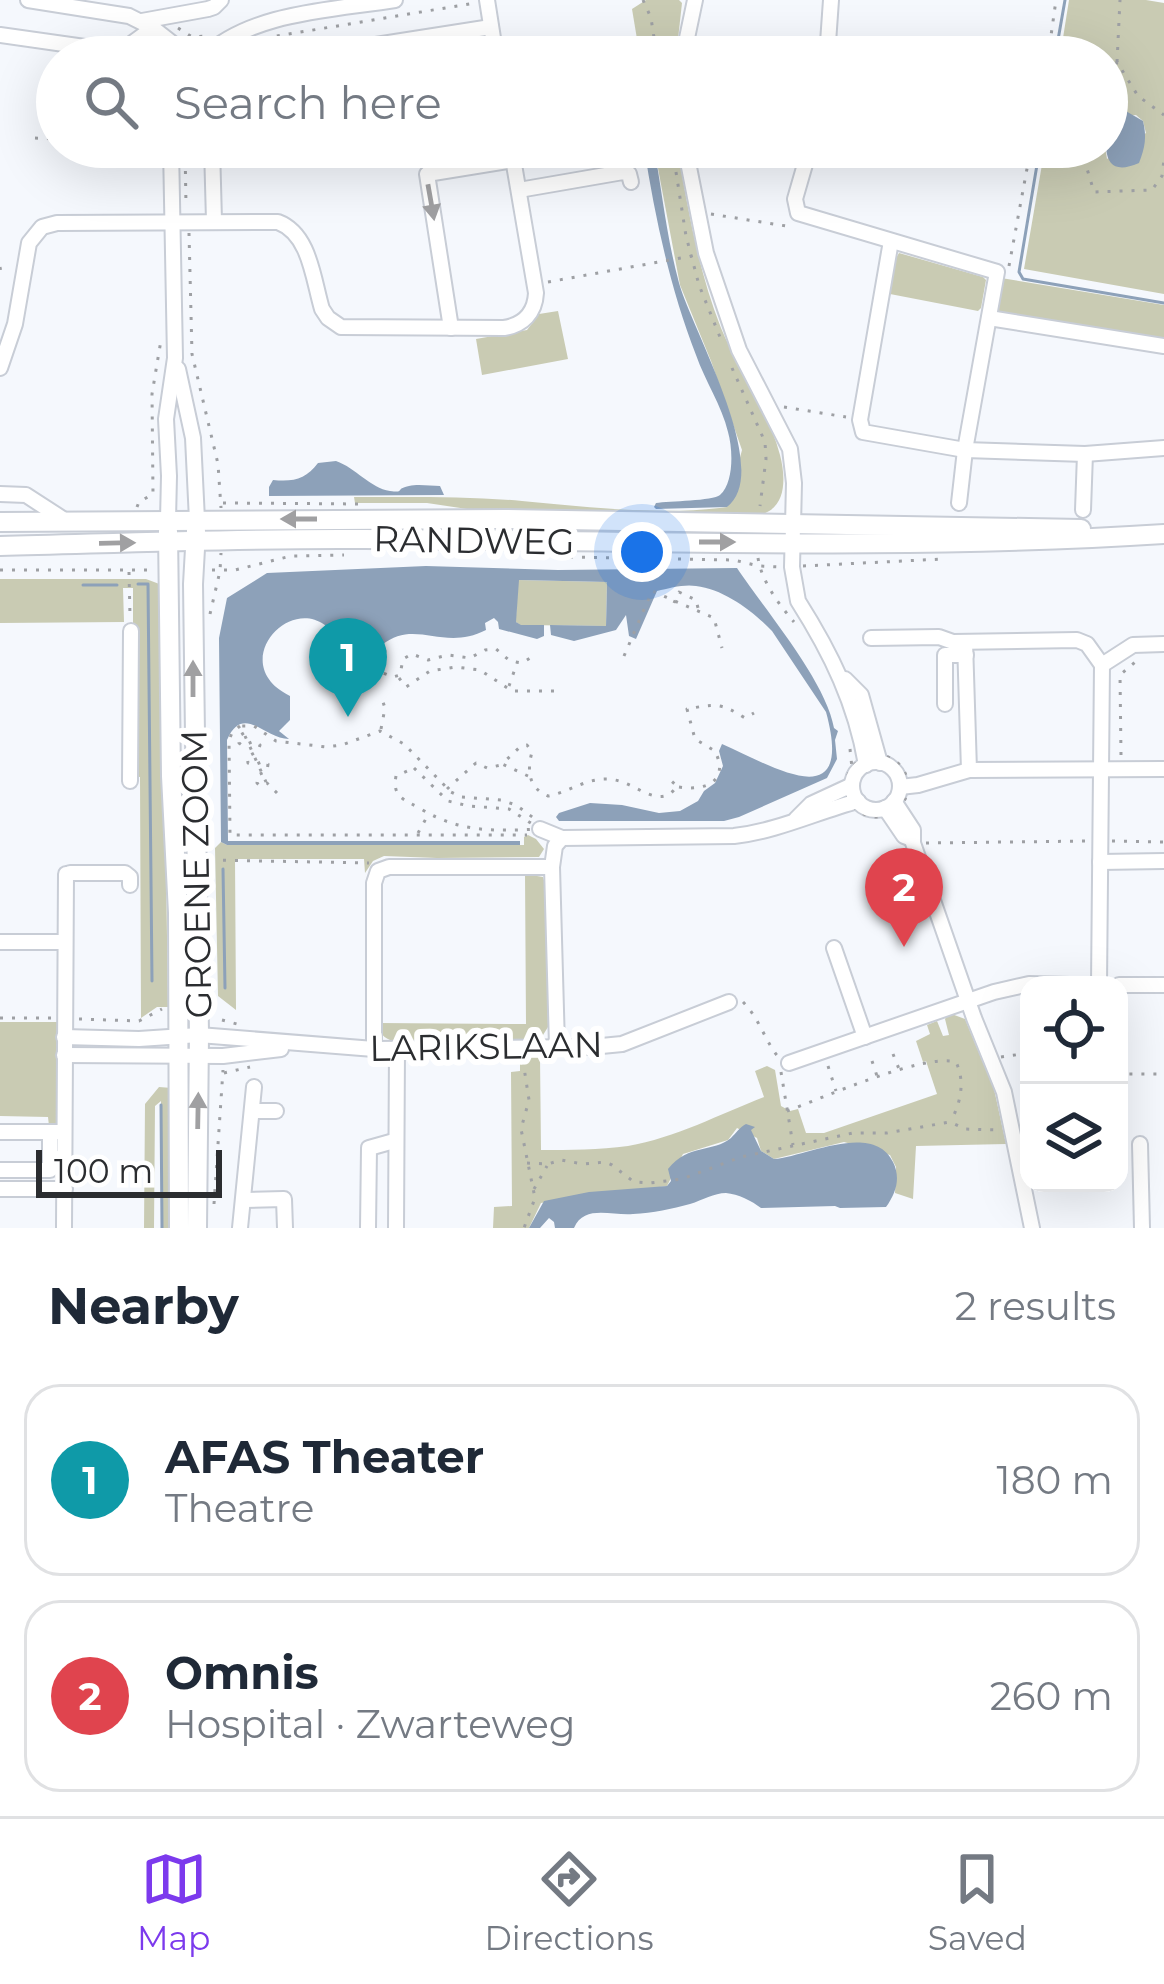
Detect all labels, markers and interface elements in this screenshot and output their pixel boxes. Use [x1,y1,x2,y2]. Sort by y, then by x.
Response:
search box [36,36,1128,168]
icon: search [78,69,144,135]
text: Search here [174,75,442,130]
one-way arrow [423,184,441,222]
one-way arrow [279,509,317,529]
street label: RANDWEG [373,516,575,564]
your location [612,522,672,582]
one-way arrow [699,532,737,552]
one-way arrow [99,533,137,552]
pin: 1 [309,618,387,717]
one-way arrow [183,659,203,697]
street label: GROENE ZOOM [171,729,221,1019]
pin: 2 [865,848,943,947]
map controls [1020,976,1128,1192]
button: locate [1020,976,1128,1084]
street label: LARIKSLAAN [369,1022,603,1070]
button: layers [1020,1084,1128,1192]
one-way arrow [189,1091,208,1129]
scale bar [36,1144,222,1197]
text: 100 m [54,1151,153,1191]
text: Nearby [48,1275,239,1337]
text: 2 results [955,1282,1116,1330]
text: AFAS Theater [165,1429,484,1484]
text: 1 [82,1456,98,1504]
text: 180 m [997,1456,1113,1504]
text: Theatre [165,1484,314,1532]
text: Omnis [165,1645,319,1700]
text: 2 [78,1672,102,1720]
text: 260 m [990,1672,1113,1720]
text: Hospital · Zwarteweg [165,1700,575,1748]
tab: Map [137,1846,210,1958]
tab: Directions [485,1846,654,1958]
tab: Saved [928,1846,1027,1958]

